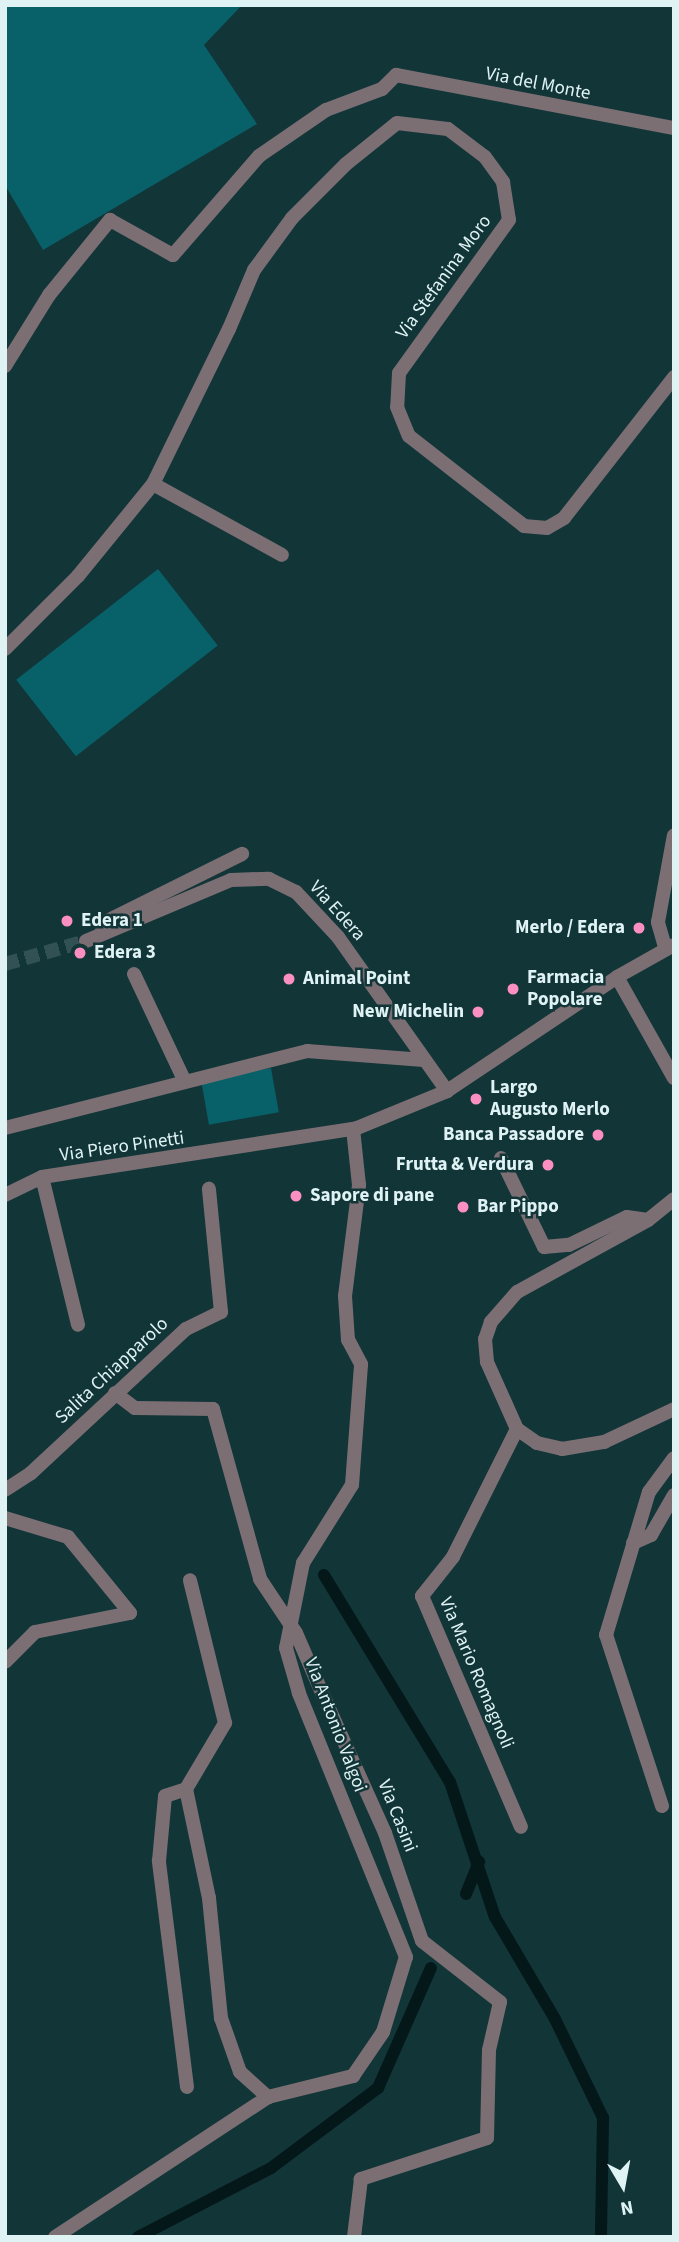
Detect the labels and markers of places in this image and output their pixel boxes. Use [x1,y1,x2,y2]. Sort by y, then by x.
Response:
place label: Edera 1 [81,910,143,932]
marker: Edera 1 [59,913,75,929]
place label: Merlo / Edera [515,917,625,939]
marker: Merlo / Edera [631,920,647,936]
place label: Edera 3 [94,942,156,964]
marker: Edera 3 [72,945,88,961]
place label: Farmacia Popolare [527,967,604,1011]
place label: Animal Point [303,968,410,990]
marker: Animal Point [281,971,297,987]
marker: Farmacia Popolare [505,981,521,997]
place label: New Michelin [352,1001,464,1023]
marker: New Michelin [470,1004,486,1020]
place label: Largo Augusto Merlo [490,1077,610,1121]
marker: Largo Augusto Merlo [468,1091,484,1107]
place label: Banca Passadore [443,1124,584,1146]
marker: Banca Passadore [590,1127,606,1143]
place label: Frutta & Verdura [396,1154,534,1176]
marker: Frutta & Verdura [540,1157,556,1173]
place label: Sapore di pane [310,1185,434,1207]
marker: Sapore di pane [288,1188,304,1204]
place label: Bar Pippo [477,1196,559,1218]
marker: Bar Pippo [455,1199,471,1215]

